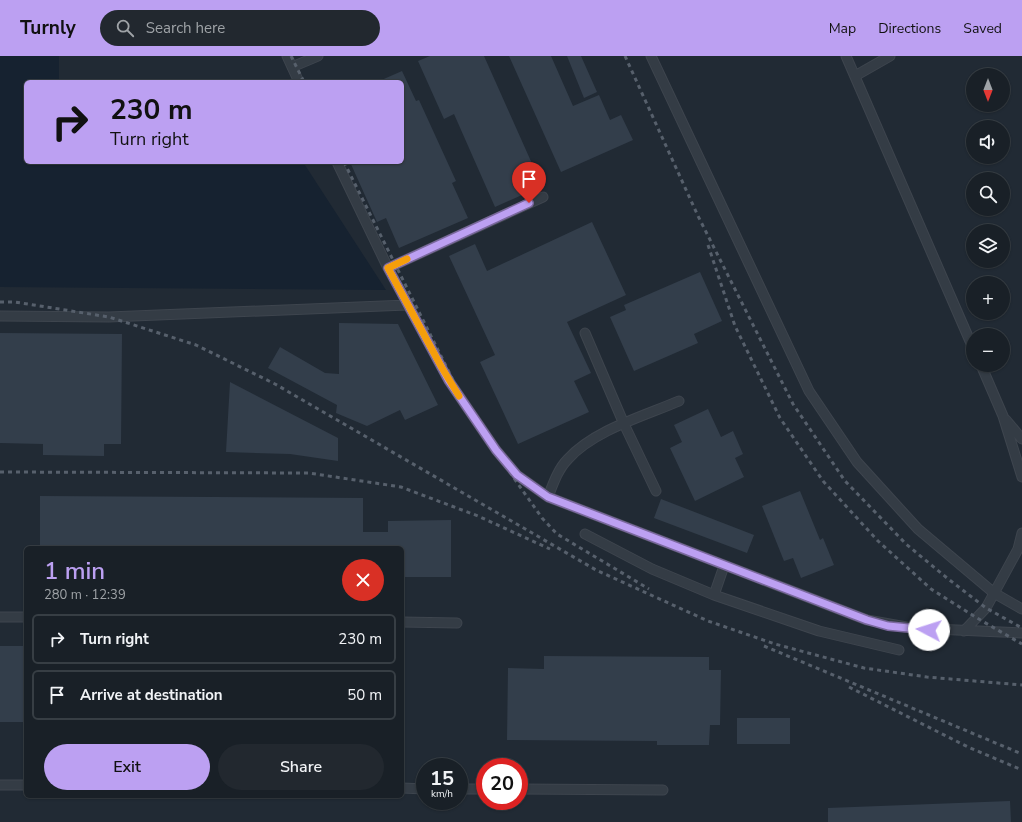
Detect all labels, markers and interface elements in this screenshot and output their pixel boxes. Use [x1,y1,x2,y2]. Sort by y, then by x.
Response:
search box [100,10,380,46]
text: Turnly [20,15,76,41]
icon: search [114,17,136,39]
text: Search here [146,18,225,38]
text: Map [829,19,856,38]
text: Directions [878,19,941,38]
text: Saved [963,19,1002,38]
north arrow [966,68,1010,112]
map controls [966,68,1010,372]
text: 230 m [110,91,193,129]
icon: right [44,96,96,148]
button: sound [966,120,1010,164]
text: Turn right [110,127,189,151]
pin [512,162,546,203]
icon: arrive [518,168,540,190]
button: search [966,172,1010,216]
button: layers [966,224,1010,268]
button: + [966,276,1010,320]
button: − [966,328,1010,372]
text: 1 min [44,555,105,587]
button: close [342,559,384,601]
text: 280 m · 12:39 [44,586,126,604]
position arrow [908,609,950,651]
icon: right [46,628,68,650]
text: Turn right [80,629,149,649]
text: 230 m [338,629,382,649]
icon: arrive [46,684,68,706]
text: Arrive at destination [80,685,223,705]
text: 50 m [347,685,382,705]
button: Exit [44,744,210,790]
button: Share [218,744,384,790]
speed limit sign: 20 [476,758,528,810]
text: 15 [430,765,454,792]
text: km/h [431,787,453,801]

